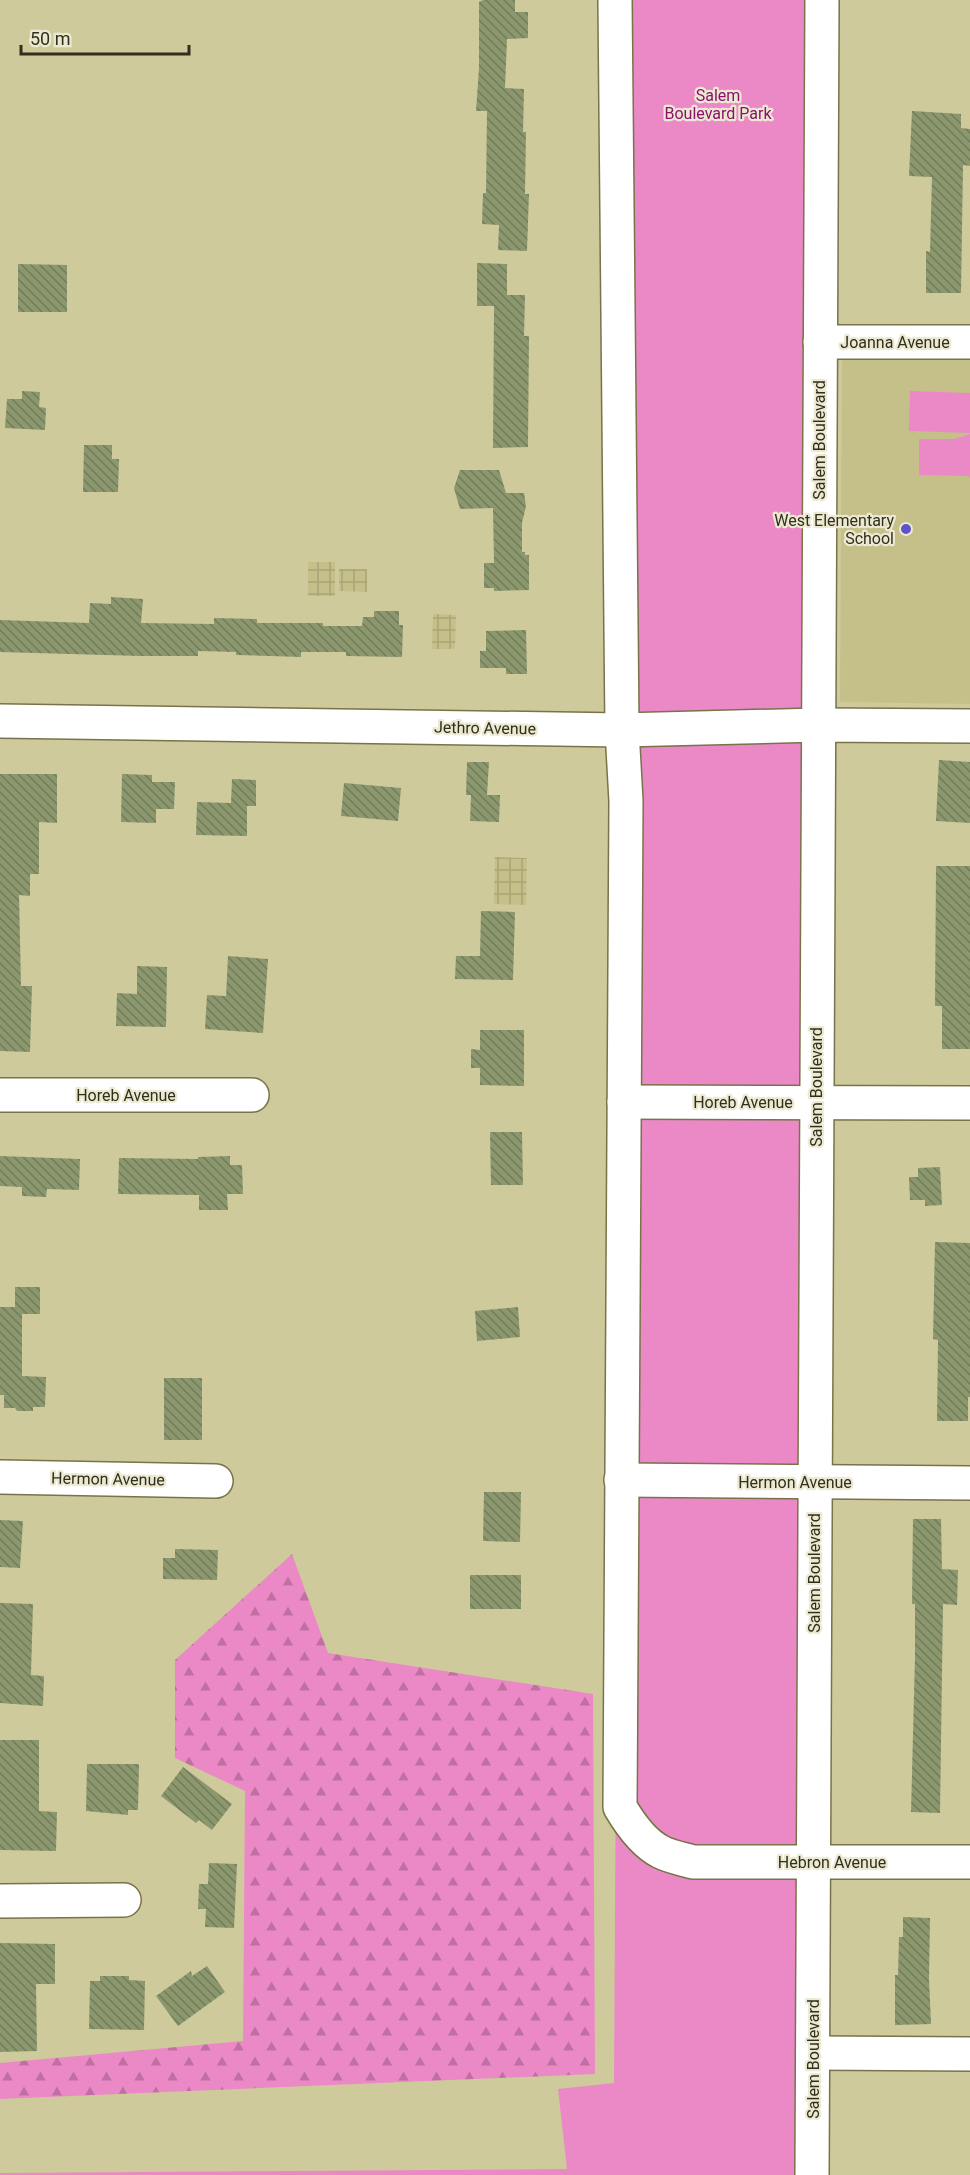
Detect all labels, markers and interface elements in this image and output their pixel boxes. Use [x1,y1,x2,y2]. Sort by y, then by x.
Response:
scale bar [21,18,189,56]
text: 50 m [30,28,70,49]
park label: Salem Boulevard Park [664,86,772,123]
street label: Joanna Avenue [840,333,950,352]
street label: Salem Boulevard [810,380,829,500]
place label: West Elementary School [774,511,894,548]
marker: West Elementary School [899,522,913,536]
street label: Jethro Avenue [434,718,536,738]
street label: Salem Boulevard [807,1027,826,1147]
street label: Horeb Avenue [76,1086,176,1105]
street label: Horeb Avenue [693,1093,793,1112]
street label: Hermon Avenue [51,1469,165,1489]
street label: Hermon Avenue [738,1473,852,1492]
street label: Salem Boulevard [805,1513,824,1633]
street label: Hebron Avenue [778,1853,886,1872]
street label: Salem Boulevard [804,1999,823,2119]

